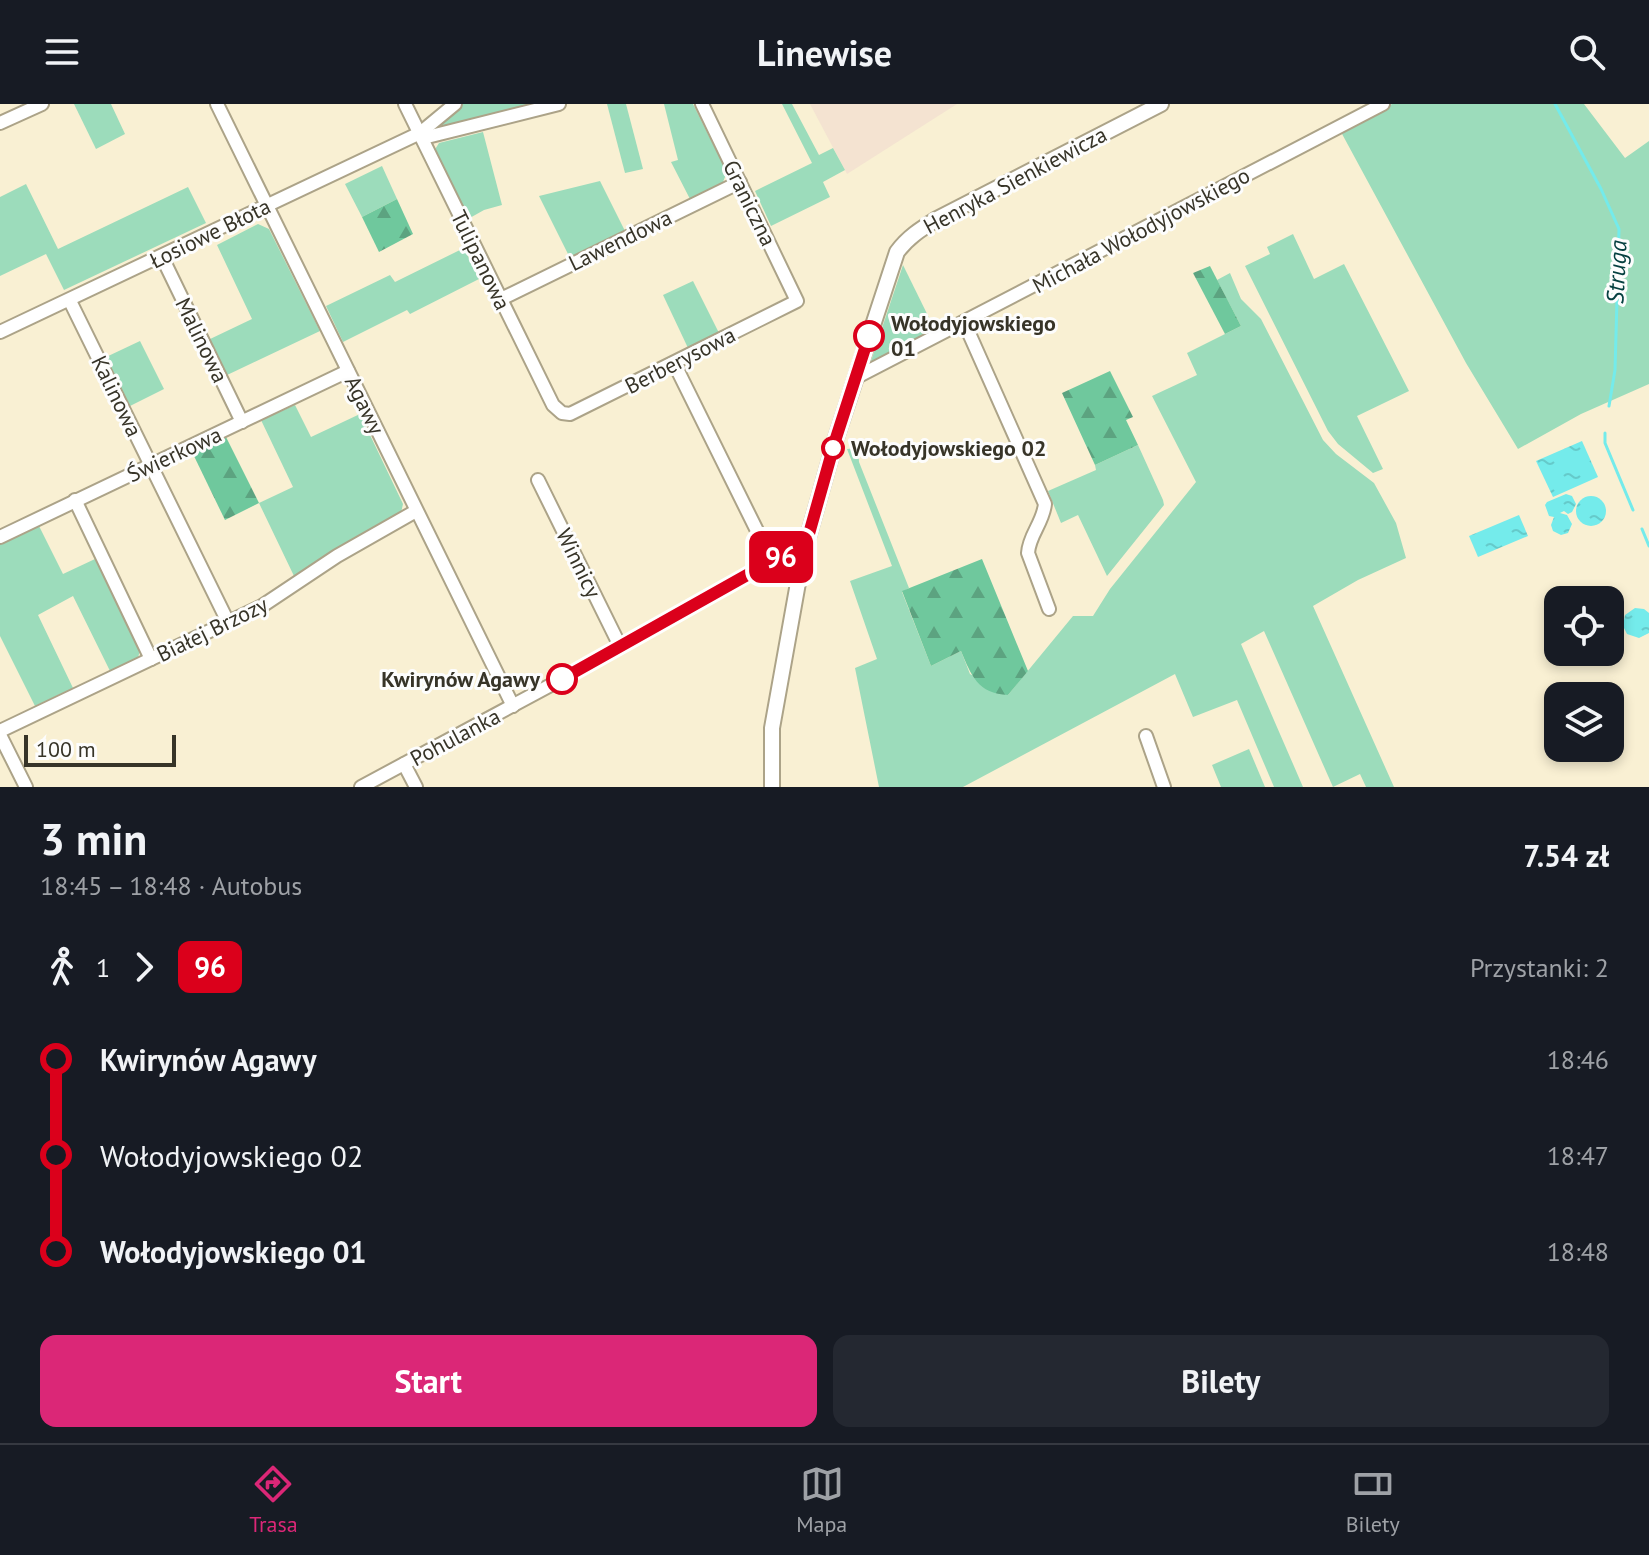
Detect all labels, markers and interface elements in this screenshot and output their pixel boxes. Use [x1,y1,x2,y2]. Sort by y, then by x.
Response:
text: Linewise [757,29,892,76]
icon: menu [40,30,84,74]
icon: search [1565,30,1609,74]
street label: Henryka Sienkiewicza [919,120,1111,240]
street label: Graniczna [717,155,783,251]
street label: Michała Wołodyjowskiego [1028,161,1254,299]
street label: Łosiowe Błota [145,192,275,274]
street label: Lawendowa [564,203,676,277]
street label: Tulipanowa [445,206,517,314]
water label: Struga [1599,239,1634,305]
street label: Malinowa [169,293,235,387]
place label: Wołodyjowskiego 01 [891,309,1056,362]
street label: Berberysowa [620,320,740,400]
marker: Wołodyjowskiego 01 [854,321,884,351]
street label: Kalinowa [85,351,149,441]
street label: Agawy [339,371,391,440]
street label: Świerkowa [122,420,226,488]
place label: Wołodyjowskiego 02 [851,434,1046,462]
marker: Wołodyjowskiego 02 [822,437,844,459]
street label: Winnicy [550,524,608,603]
line badge: 96 [745,531,817,583]
text: 96 [765,538,797,575]
map controls [1544,586,1624,762]
button: locate [1544,586,1624,666]
street label: Białej Brzozy [152,590,273,668]
marker: Kwirynów Agawy [547,664,577,694]
place label: Kwirynów Agawy [381,665,540,693]
button: layers [1544,682,1624,762]
street label: Pohulanka [405,702,505,772]
scale bar [24,731,176,767]
text: 100 m [36,735,96,763]
text: 3 min [40,810,147,867]
text: 7.54 zł [1523,836,1609,875]
text: 18:45 – 18:48 · Autobus [40,869,302,902]
icon: walk [40,945,84,989]
icon: forward [122,945,166,989]
text: 96 [194,948,226,985]
text: 1 [96,951,110,984]
text: Przystanki: 2 [1470,951,1609,984]
text: Kwirynów Agawy [100,1040,317,1079]
text: 18:46 [1547,1043,1609,1076]
text: Wołodyjowskiego 02 [100,1136,363,1175]
text: 18:47 [1547,1139,1609,1172]
text: Wołodyjowskiego 01 [100,1232,366,1271]
text: 18:48 [1547,1235,1609,1268]
button: Start [40,1335,817,1427]
button: Bilety [833,1335,1609,1427]
tab: Trasa [249,1462,298,1538]
tab: Mapa [796,1462,847,1538]
tab: Bilety [1346,1462,1400,1538]

